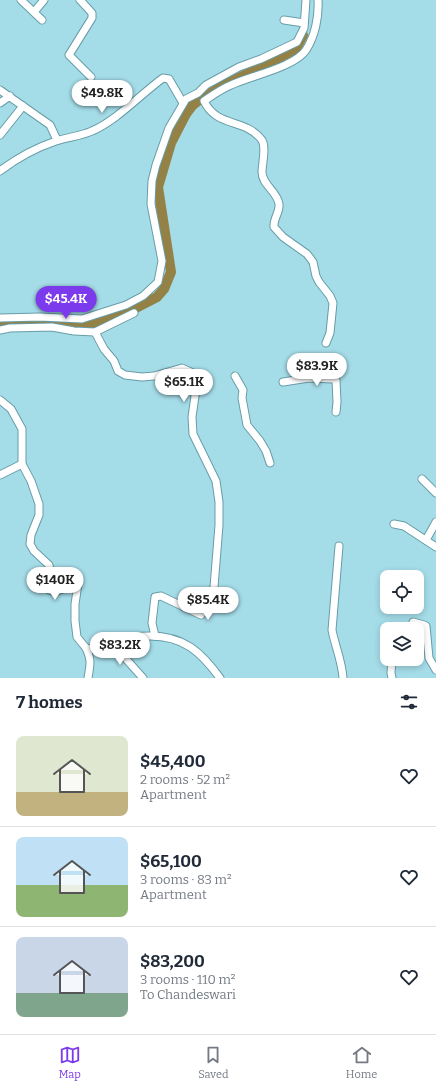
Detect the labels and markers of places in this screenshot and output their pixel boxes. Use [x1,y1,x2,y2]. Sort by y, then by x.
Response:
pin: $49.8K [69,80,135,114]
pin: $45.4K [33,286,99,320]
pin: $83.9K [284,353,350,387]
pin: $65.1K [151,369,217,403]
pin: $140K [27,567,83,601]
pin: $85.4K [175,587,241,621]
pin: $83.2K [87,632,153,666]

